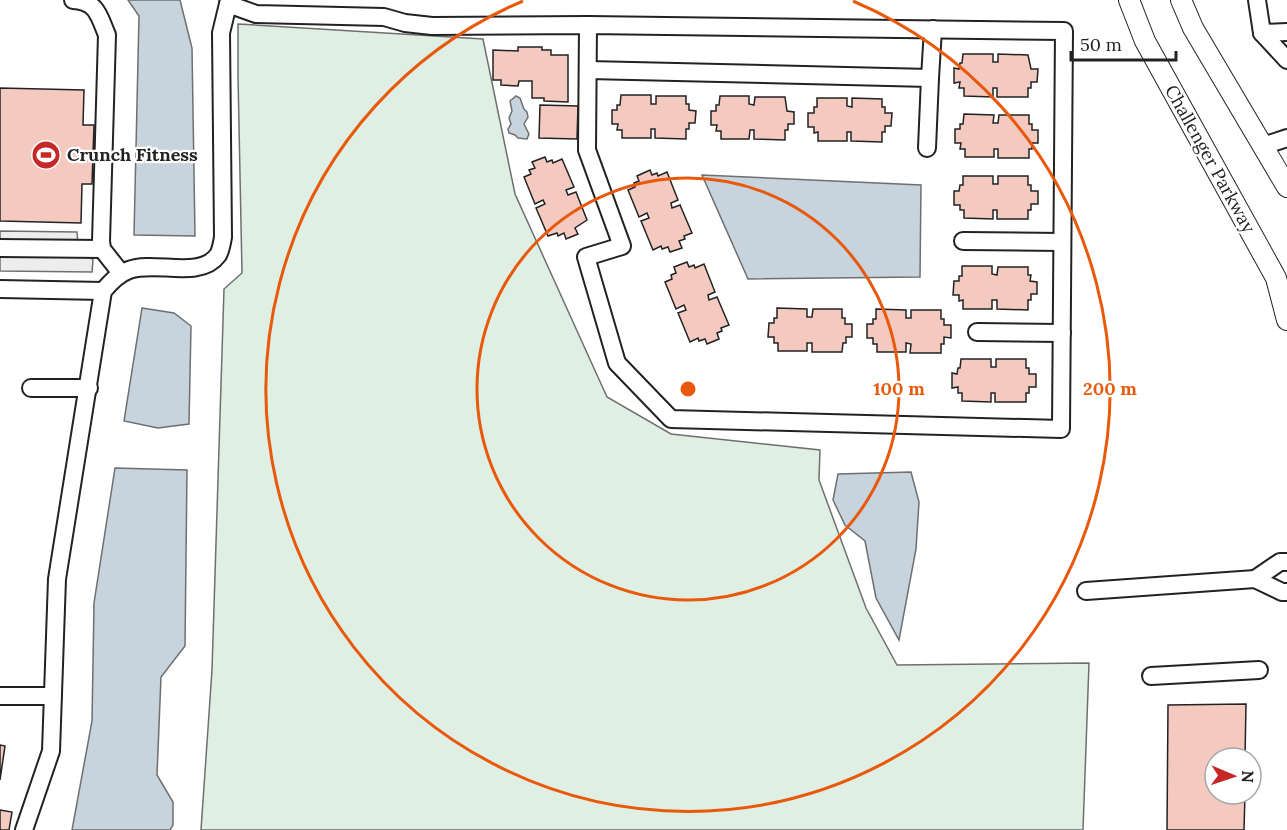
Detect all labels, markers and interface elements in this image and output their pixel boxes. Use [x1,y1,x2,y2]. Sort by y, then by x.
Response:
scale bar [1071,24,1176,62]
text: 50 m [1080,33,1122,56]
street label: Challenger Parkway [1160,81,1261,237]
sports icon: Crunch Fitness [30,139,62,171]
place label: Crunch Fitness [67,143,198,166]
text: 100 m [873,377,925,400]
text: 200 m [1083,377,1137,400]
centre of rings [678,379,698,399]
north arrow [1203,746,1263,806]
text: N [1238,770,1258,783]

